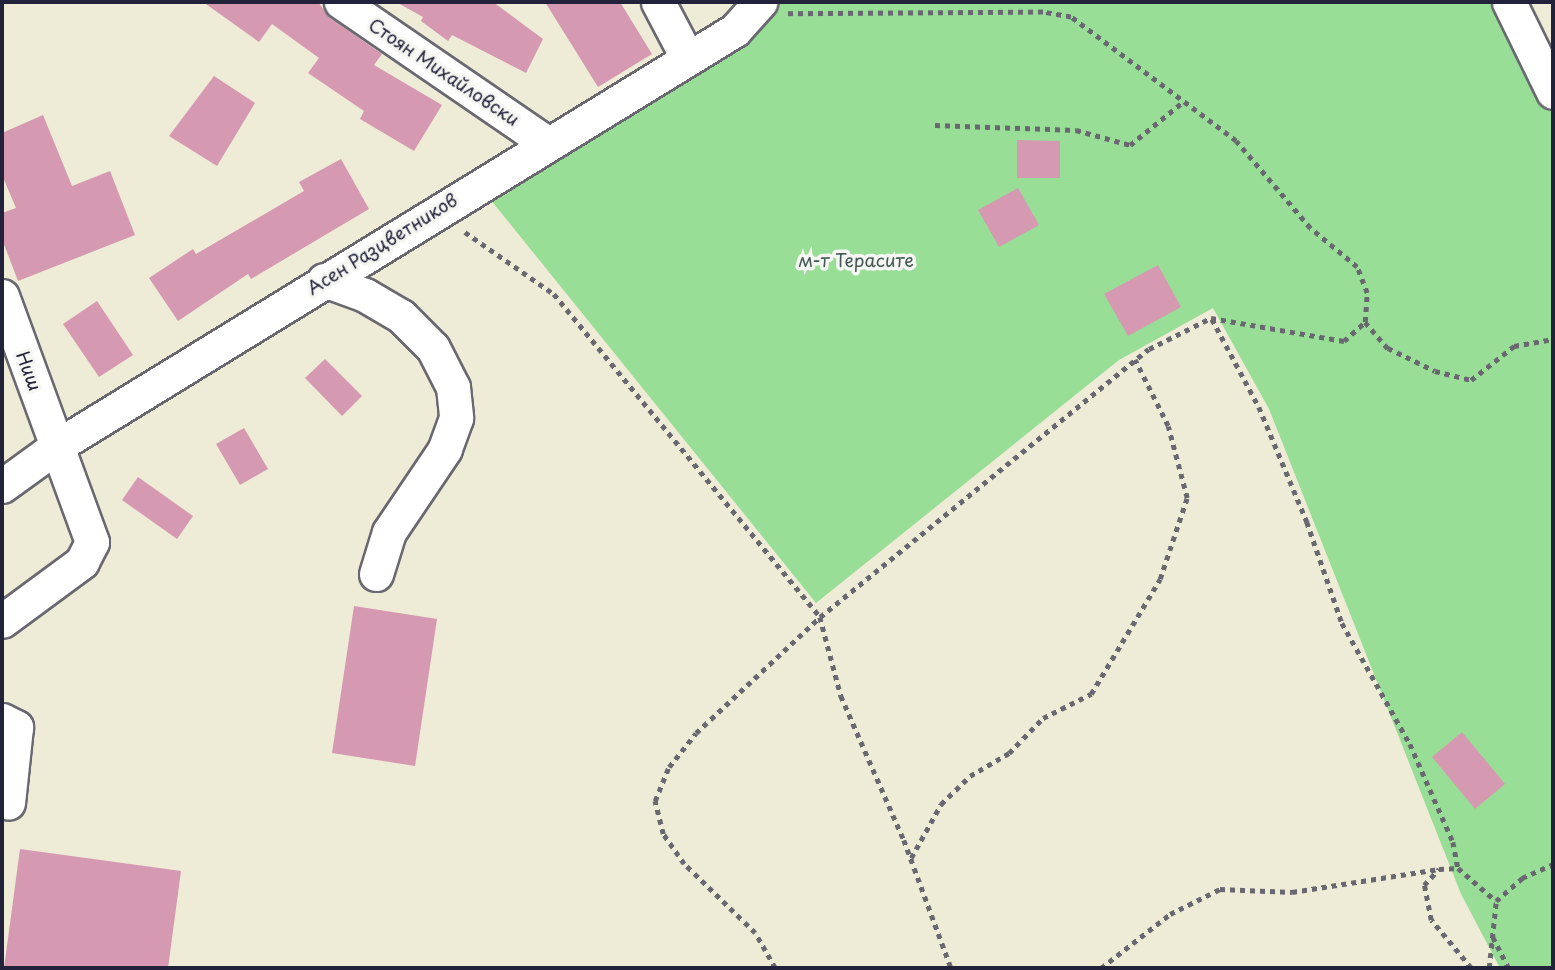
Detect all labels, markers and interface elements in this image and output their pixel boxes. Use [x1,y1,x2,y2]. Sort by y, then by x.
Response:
street label: Стоян Михайловски [364,13,524,131]
street label: Асен Разцветников [302,189,462,299]
park label: м-т Терасите [798,249,914,271]
street label: Ниш [12,348,46,394]

